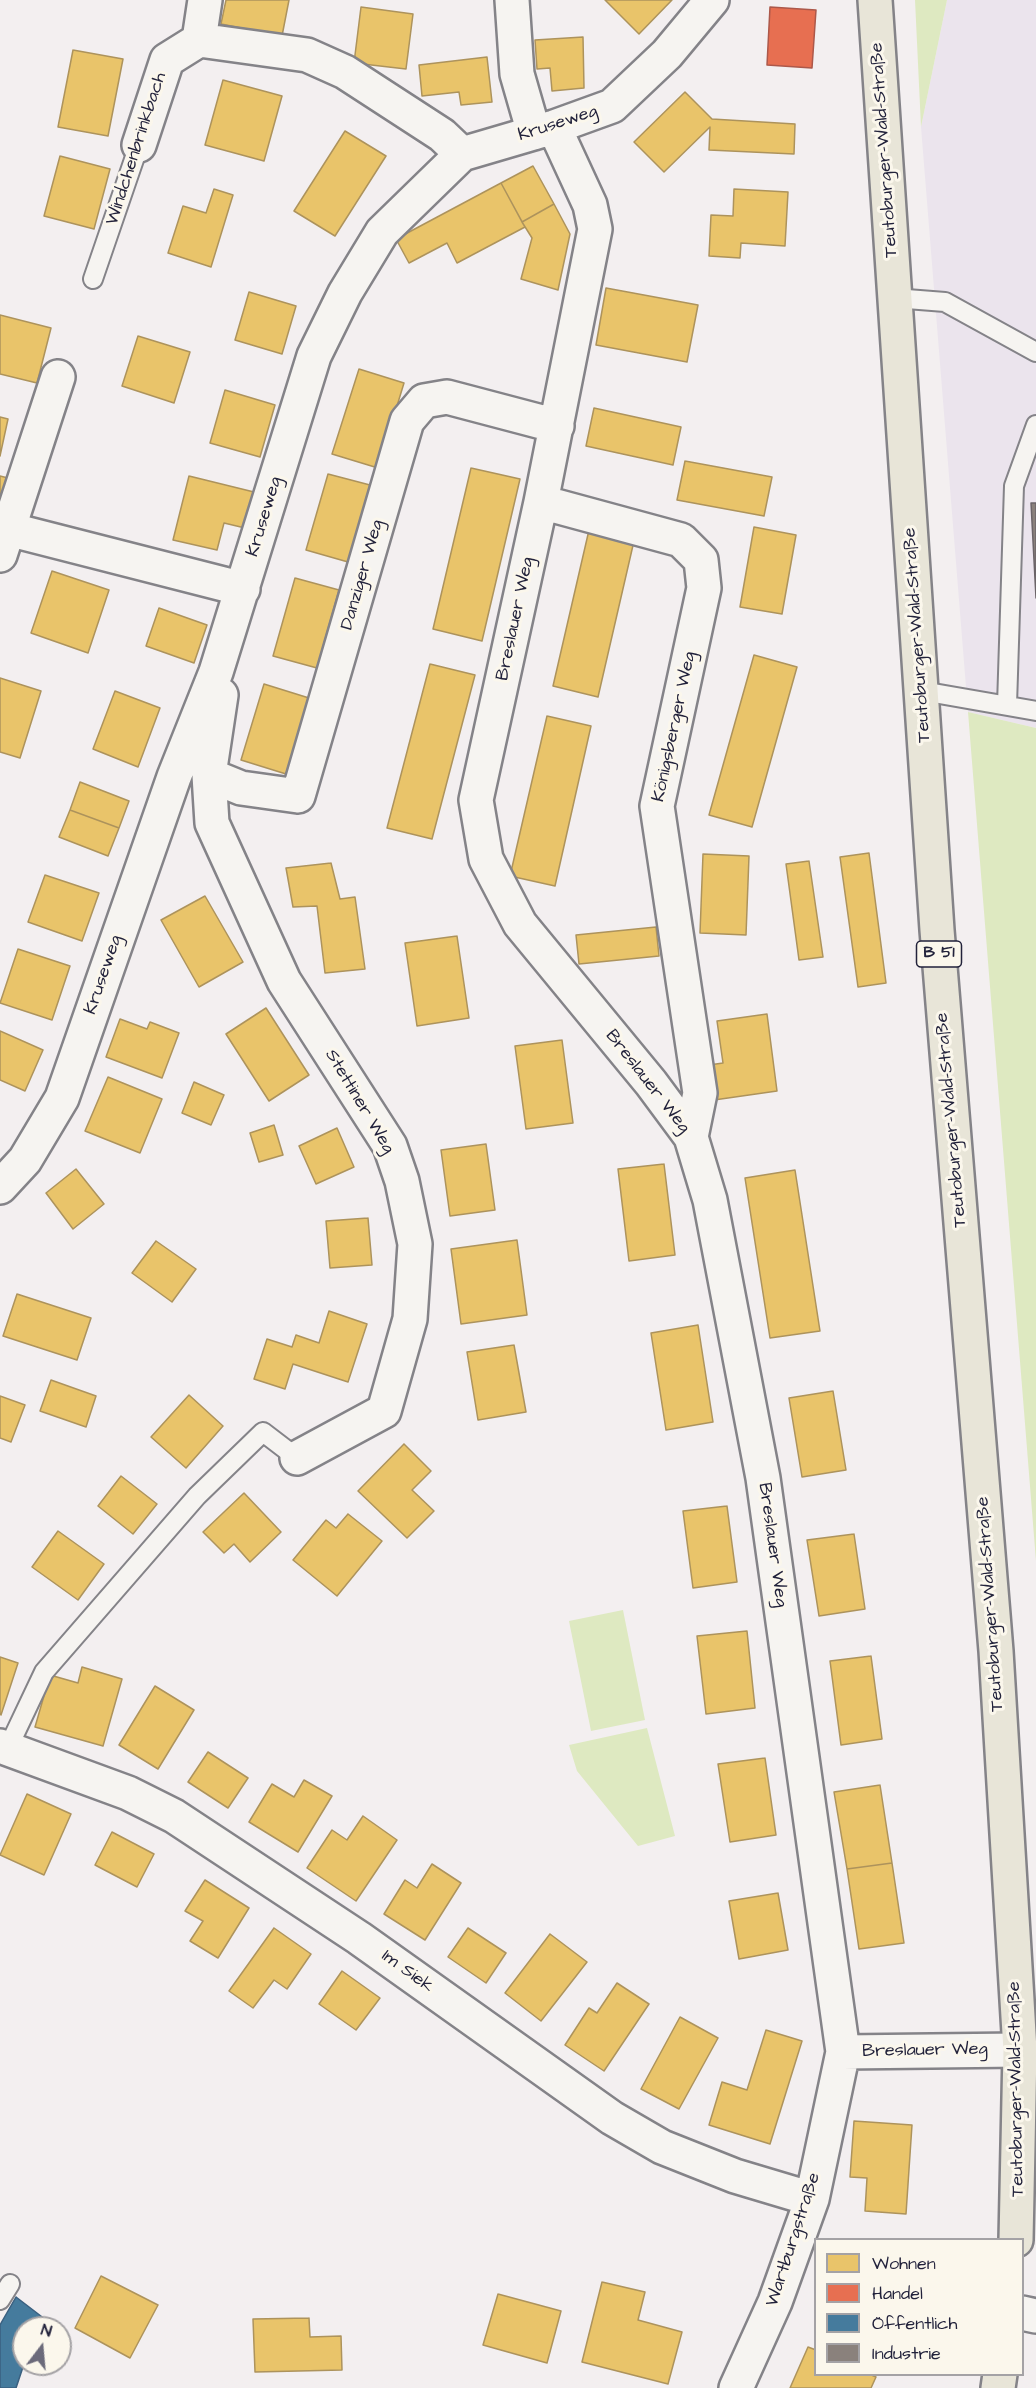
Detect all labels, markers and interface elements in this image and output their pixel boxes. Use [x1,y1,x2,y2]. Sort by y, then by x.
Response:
street label: Teutoburger-Wald-Straße [867,42,903,258]
street label: Windchenbrinkbach [102,70,172,228]
street label: Kruseweg [516,101,600,147]
street label: Kruseweg [243,474,287,560]
street label: Danziger Weg [337,517,389,633]
street label: Teutoburger-Wald-Straße [900,527,936,743]
street label: Breslauer Weg [492,555,540,683]
street label: Königsberger Weg [649,650,701,804]
street label: Kruseweg [80,933,128,1017]
road number: B 51 [916,941,962,967]
street label: Teutoburger-Wald-Straße [932,1012,972,1228]
street label: Breslauer Weg [600,1026,694,1138]
street label: Stettiner Weg [319,1046,399,1158]
street label: Breslauer Weg [753,1481,791,1609]
street label: Teutoburger-Wald-Straße [973,1496,1009,1712]
street label: Im Siek [377,1946,437,1998]
street label: Teutoburger-Wald-Straße [1004,1981,1030,2197]
street label: Breslauer Weg [862,2039,988,2063]
street label: Wartburgstraße [762,2170,826,2310]
legend [814,2238,1024,2376]
text: Wohnen [872,2251,936,2276]
text: Handel [872,2281,923,2306]
text: Öffentlich [872,2311,957,2336]
north arrow [12,2316,72,2376]
text: N [39,2319,54,2343]
text: Industrie [872,2341,941,2366]

